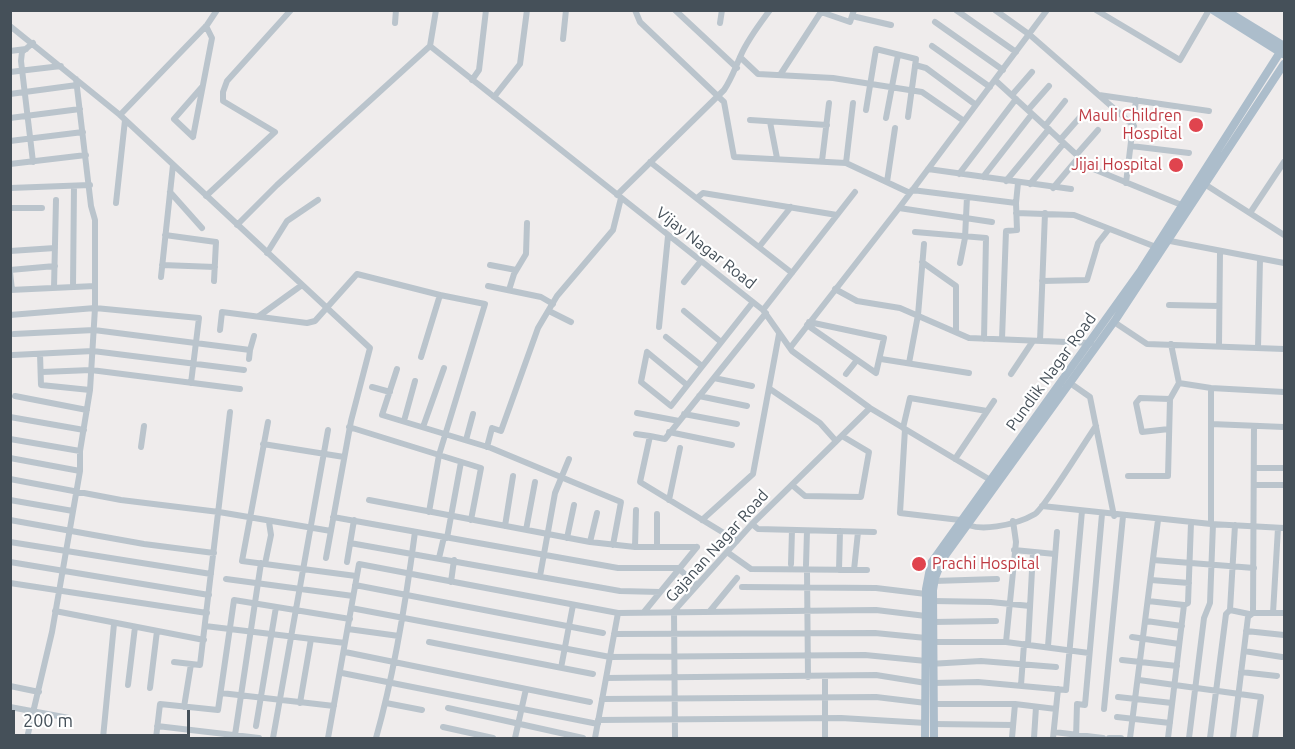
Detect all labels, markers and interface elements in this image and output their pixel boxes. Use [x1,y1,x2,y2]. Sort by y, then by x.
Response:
place label: Mauli Children Hospital [1079,106,1182,144]
marker: Mauli Children Hospital [1187,116,1205,134]
place label: Jijai Hospital [1071,155,1162,175]
marker: Jijai Hospital [1167,156,1185,174]
street label: Vijay Nagar Road [652,203,760,293]
street label: Pundlik Nagar Road [1002,309,1100,435]
street label: Gajanan Nagar Road [661,486,773,606]
place label: Prachi Hospital [932,554,1039,574]
marker: Prachi Hospital [910,555,928,573]
scale bar [15,698,194,736]
text: 200 m [23,710,73,730]

